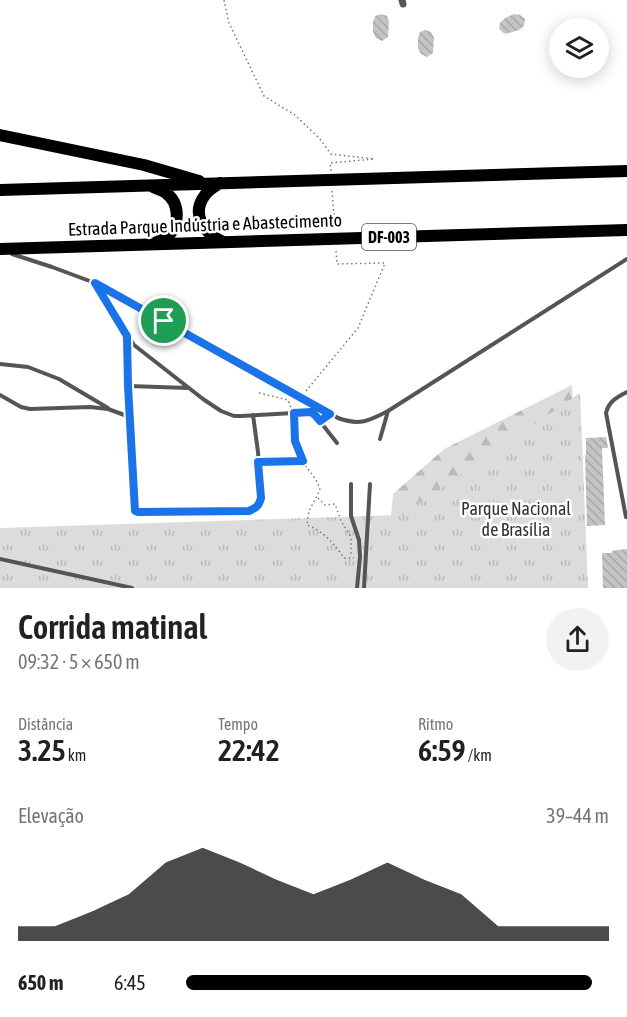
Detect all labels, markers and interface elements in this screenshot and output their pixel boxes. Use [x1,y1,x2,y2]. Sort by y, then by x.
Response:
map controls [549,18,609,78]
button: layers [549,18,609,78]
street label: Estrada Parque Indústria e Abastecimento [68,209,342,240]
road number: DF-003 [362,224,416,250]
pin [138,295,189,346]
icon: arrive [147,304,180,337]
park label: Parque Nacional de Brasília [461,498,571,540]
text: Corrida matinal [18,608,207,646]
button: share [546,608,609,671]
text: 09:32 · 5 × 650 m [18,650,140,673]
text: Distância [18,715,73,733]
text: Tempo [218,715,258,733]
text: Ritmo [418,715,453,733]
text: 3.25 [18,733,66,767]
text: 22:42 [218,733,280,767]
text: 6:59 [418,733,466,767]
text: km [66,746,86,764]
text: /km [466,746,492,764]
text: Elevação [18,804,84,827]
text: 39–44 m [546,804,609,827]
text: 650 m [18,971,63,994]
text: 6:45 [114,971,146,994]

